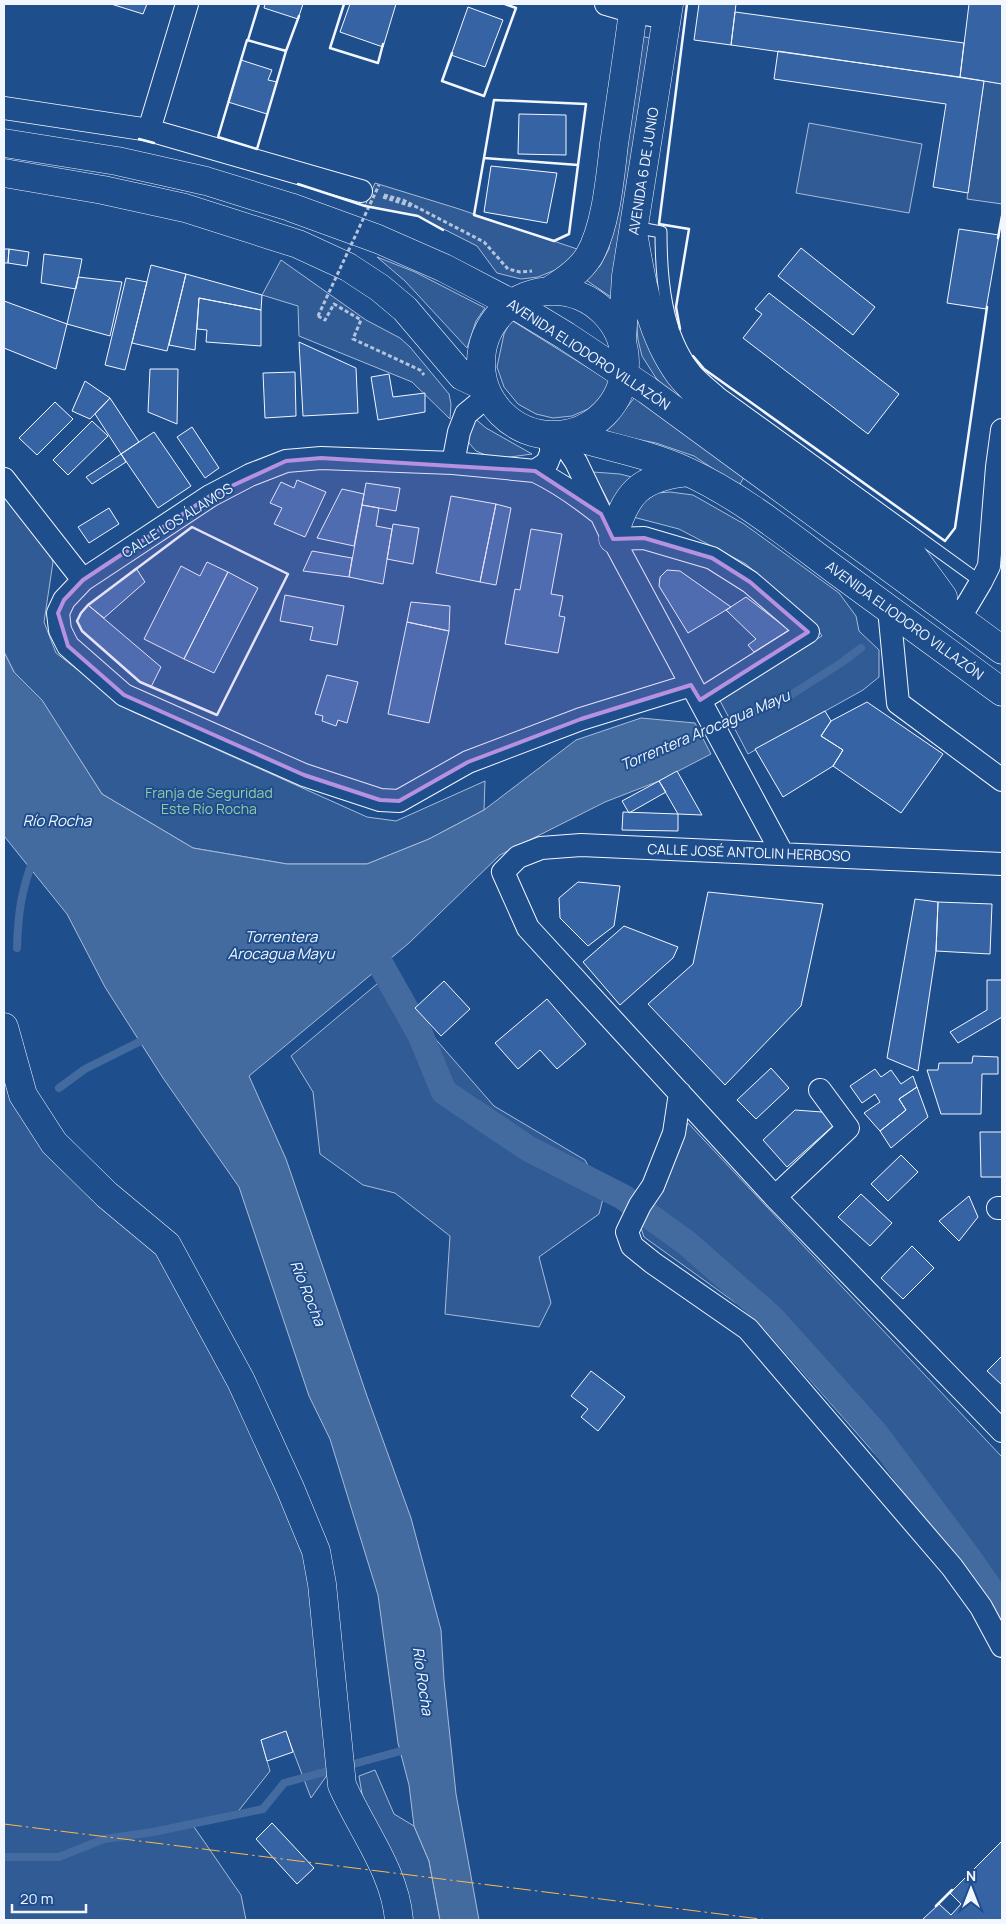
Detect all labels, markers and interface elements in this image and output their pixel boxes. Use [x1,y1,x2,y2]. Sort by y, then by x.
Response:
street label: AVENIDA 6 DE JUNIO [624,106,662,236]
street label: AVENIDA ELIODORO VILLAZÓN [504,294,674,414]
street label: CALLE LOS ÁLAMOS [118,478,236,562]
street label: AVENIDA ELIODORO VILLAZÓN [822,556,988,684]
water label: Torrentera Arocagua Mayu [617,684,794,775]
park label: Franja de Seguridad Este Río Rocha [145,783,273,818]
water label: Río Rocha [23,810,92,831]
street label: CALLE JOSÉ ANTOLIN HERBOSO [647,839,851,865]
water label: Torrentera Arocagua Mayu [228,926,335,964]
water label: Río Rocha [285,1257,331,1329]
water label: Río Rocha [408,1646,438,1717]
north arrow [946,1864,996,1914]
text: N [966,1866,976,1885]
scale bar [12,1882,86,1914]
text: 20 m [20,1888,53,1909]

